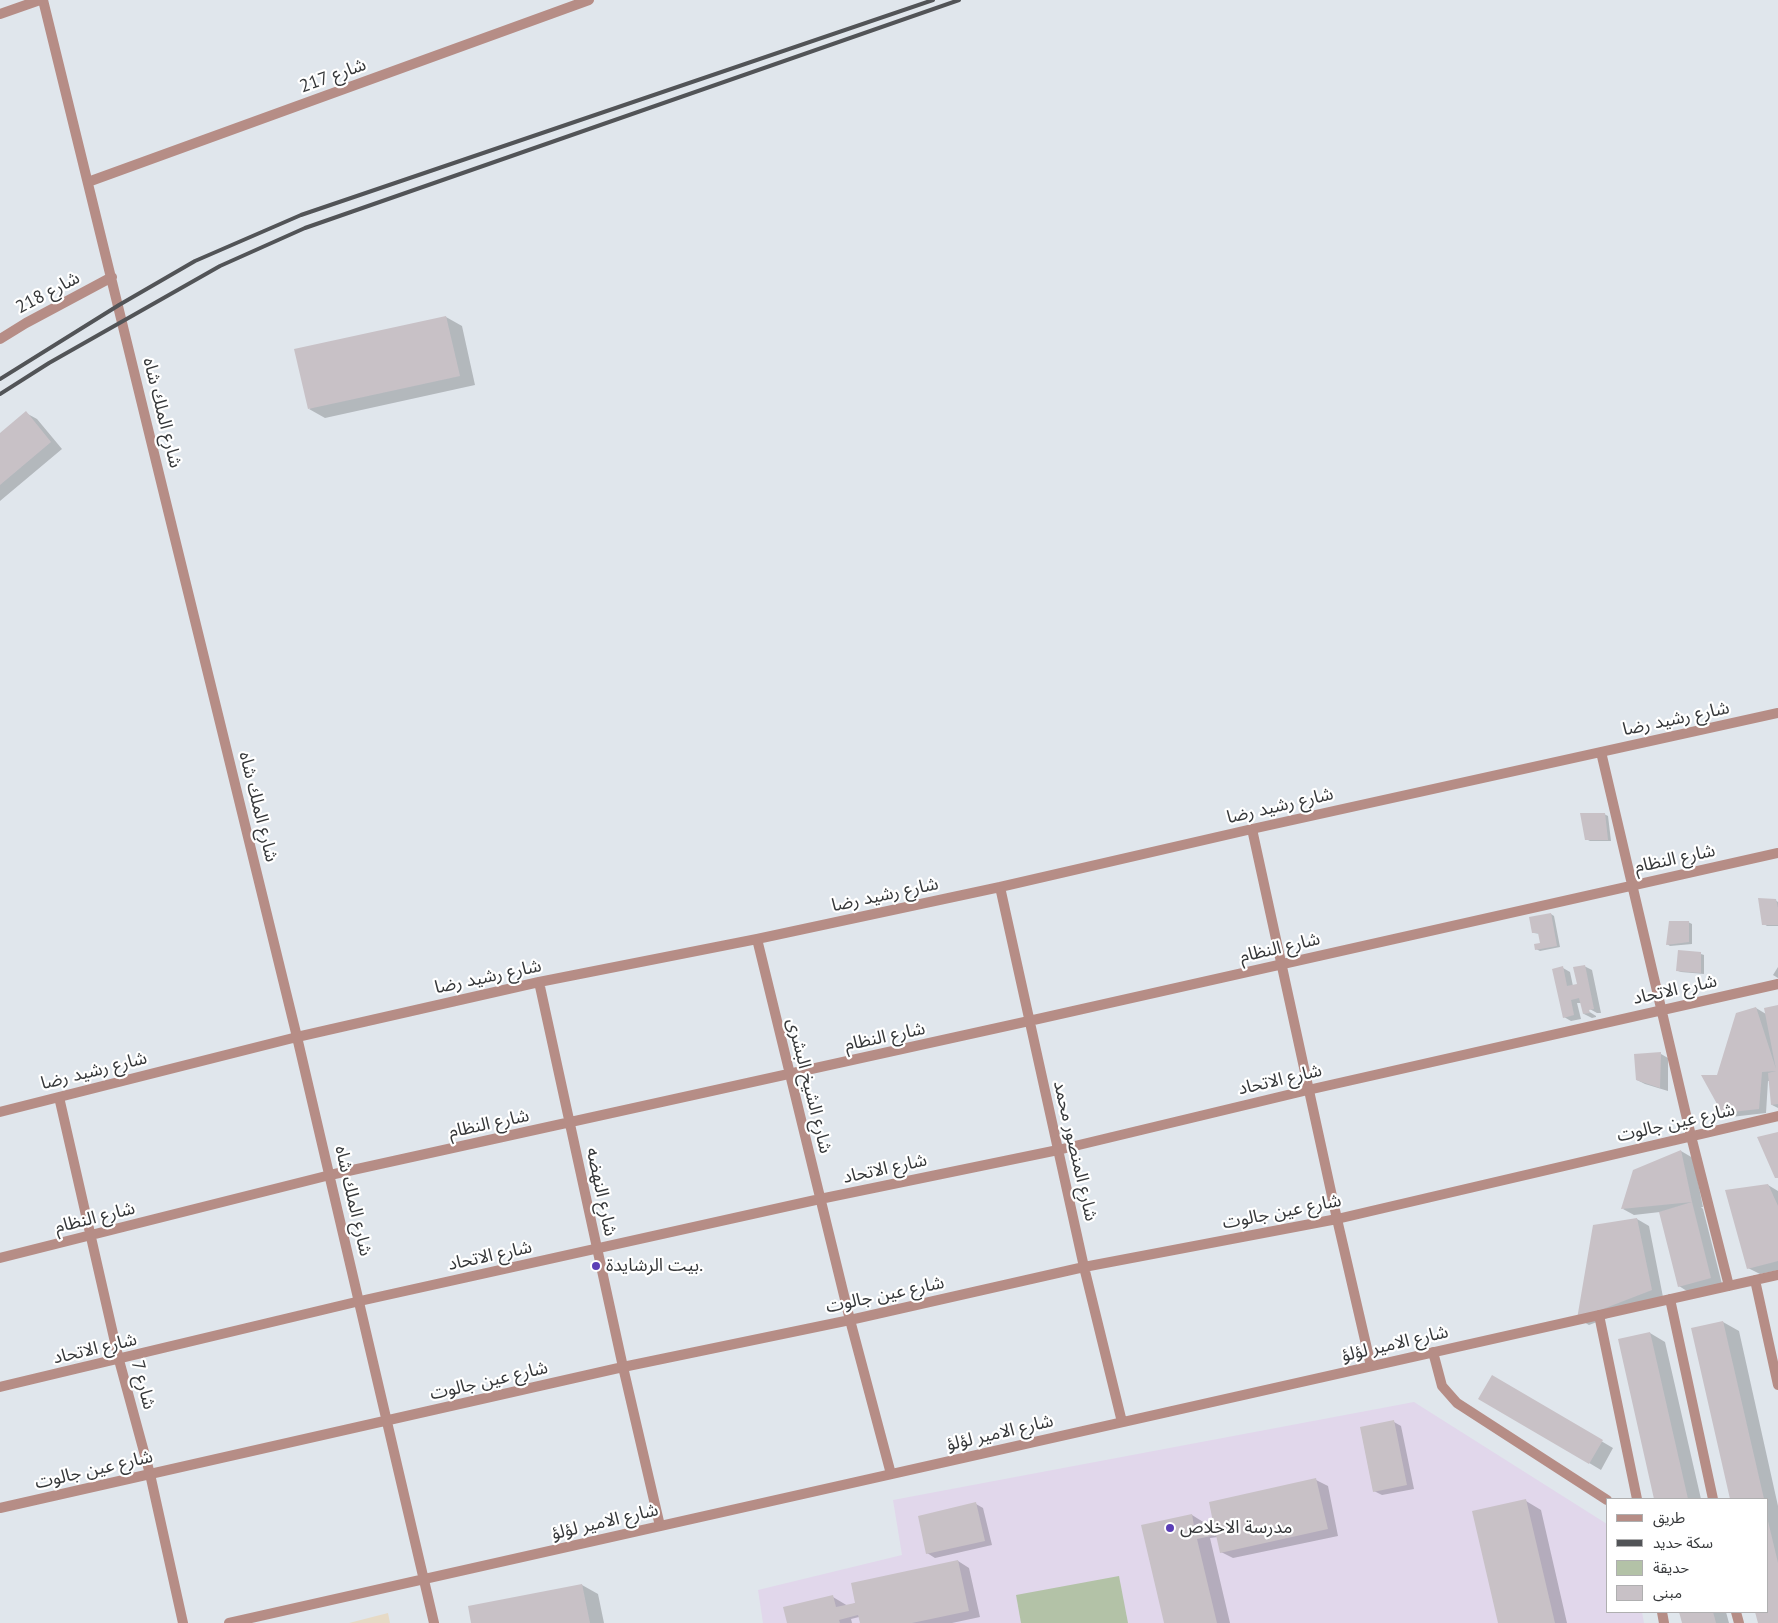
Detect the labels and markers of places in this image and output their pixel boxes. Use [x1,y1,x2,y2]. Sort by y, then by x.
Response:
place label: بيت الرشايدة. [606,1255,703,1277]
marker: بيت الرشايدة. [590,1260,602,1272]
place label: مدرسة الاخلاص [1180,1517,1292,1539]
marker: مدرسة الاخلاص [1164,1522,1176,1534]

